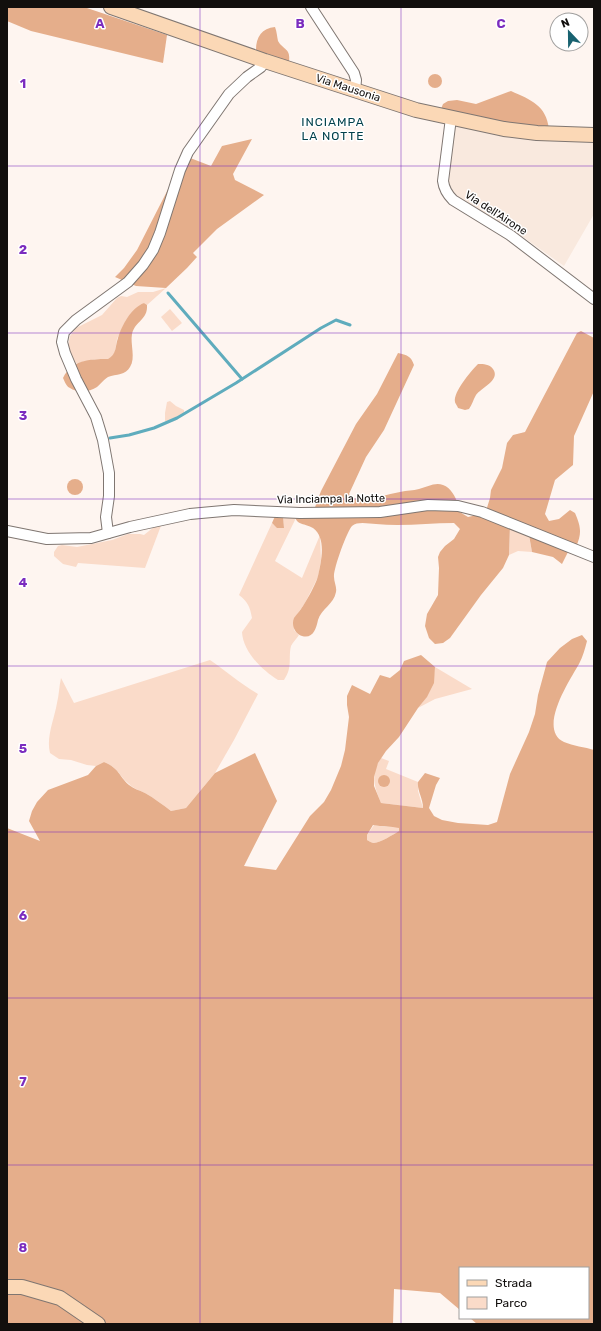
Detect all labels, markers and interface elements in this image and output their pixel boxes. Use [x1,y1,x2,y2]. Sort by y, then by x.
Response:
north arrow [549,12,589,52]
text: A [95,16,105,31]
text: B [295,16,305,31]
text: C [496,16,506,31]
text: N [559,16,572,31]
street label: Via Mausonia [314,71,382,105]
text: 1 [20,76,26,91]
district label: INCIAMPA LA NOTTE [301,115,365,143]
street label: Via dell'Airone [462,188,530,238]
text: 2 [19,242,27,257]
text: 3 [19,408,28,423]
street label: Via Inciampa la Notte [277,492,385,506]
text: 4 [19,575,28,590]
text: 5 [19,741,27,756]
text: 6 [19,908,28,923]
text: 7 [19,1074,27,1089]
text: 8 [19,1240,28,1255]
legend [459,1267,589,1319]
text: Strada [495,1276,532,1290]
text: Parco [495,1296,527,1310]

